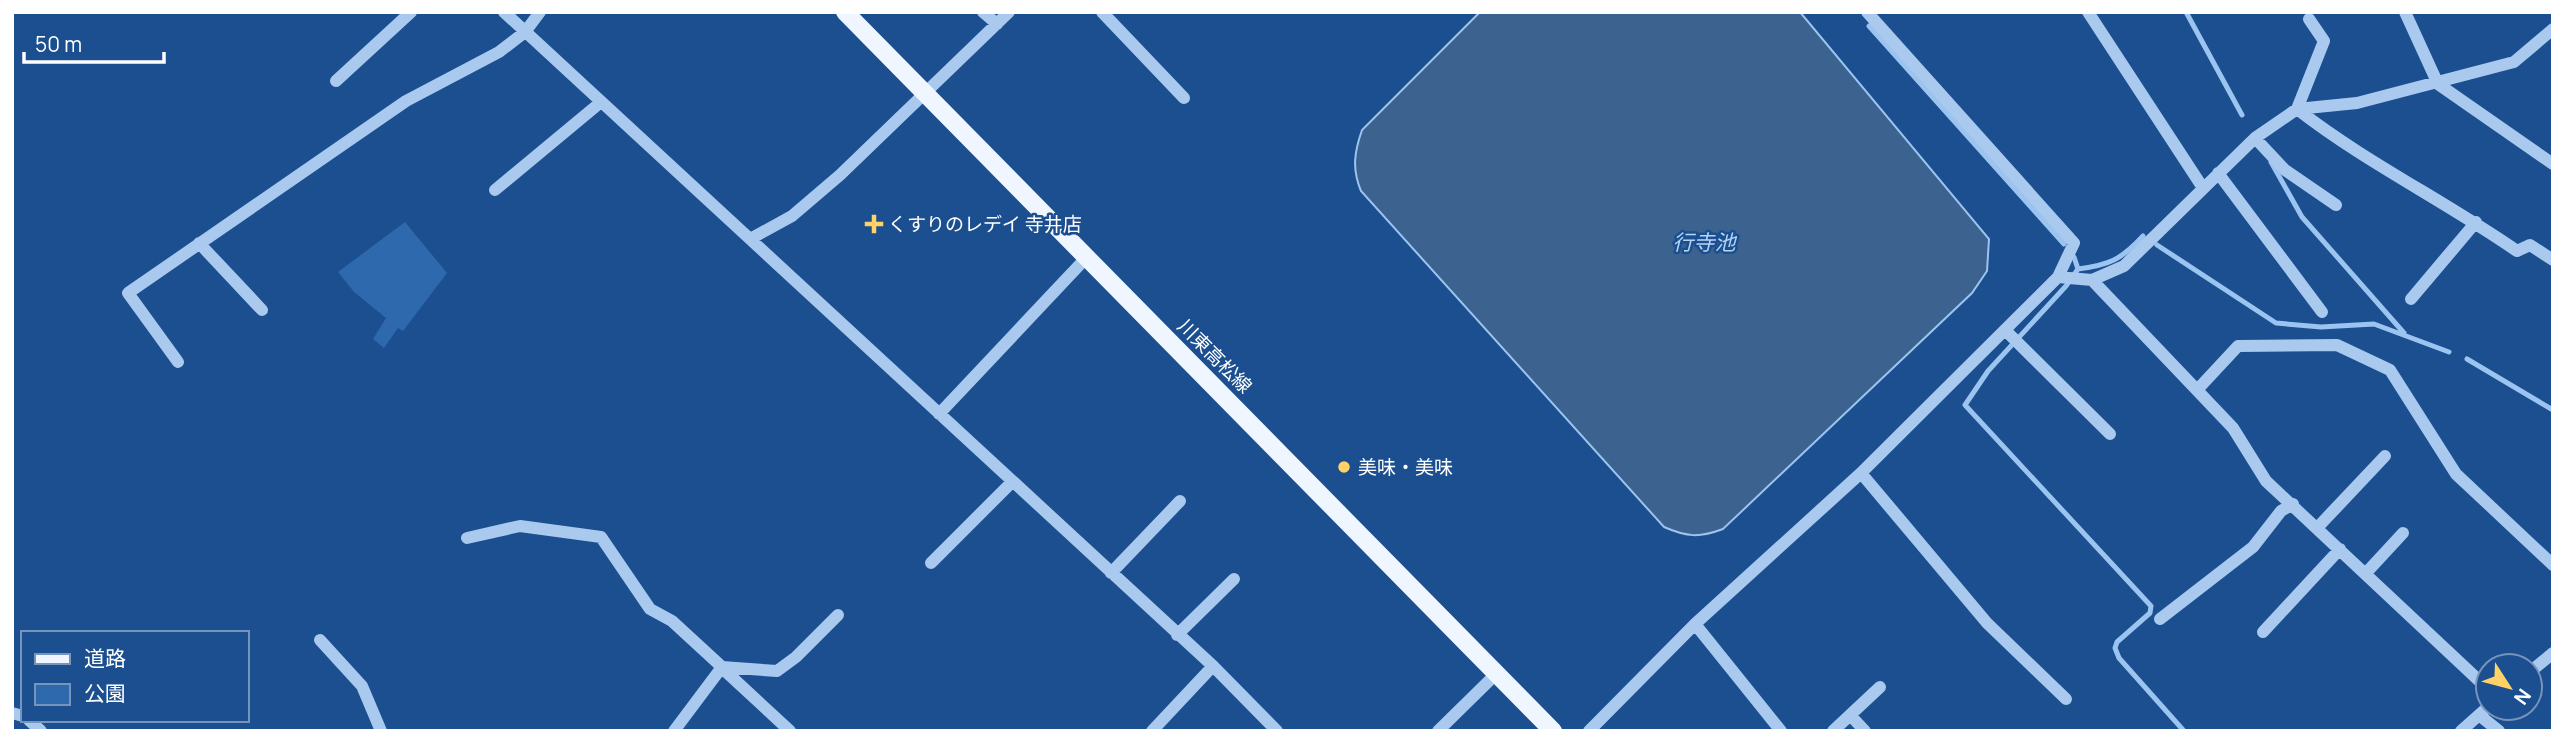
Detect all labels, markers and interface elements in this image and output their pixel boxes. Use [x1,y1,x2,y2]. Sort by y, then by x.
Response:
scale bar [24,21,164,65]
text: 50 m [35,30,82,58]
place label: くすりのレデイ 寺井店 [888,211,1082,237]
marker: くすりのレデイ 寺井店 [866,216,882,232]
water label: 行寺池 [1673,228,1737,256]
street label: 川東高松線 [1172,313,1258,399]
place label: 美味・美味 [1358,454,1453,480]
marker: 美味・美味 [1336,459,1352,475]
legend [21,631,248,722]
text: 道路 [84,644,126,672]
north arrow [2474,652,2544,722]
text: 公園 [84,679,126,707]
text: N [2508,684,2537,710]

